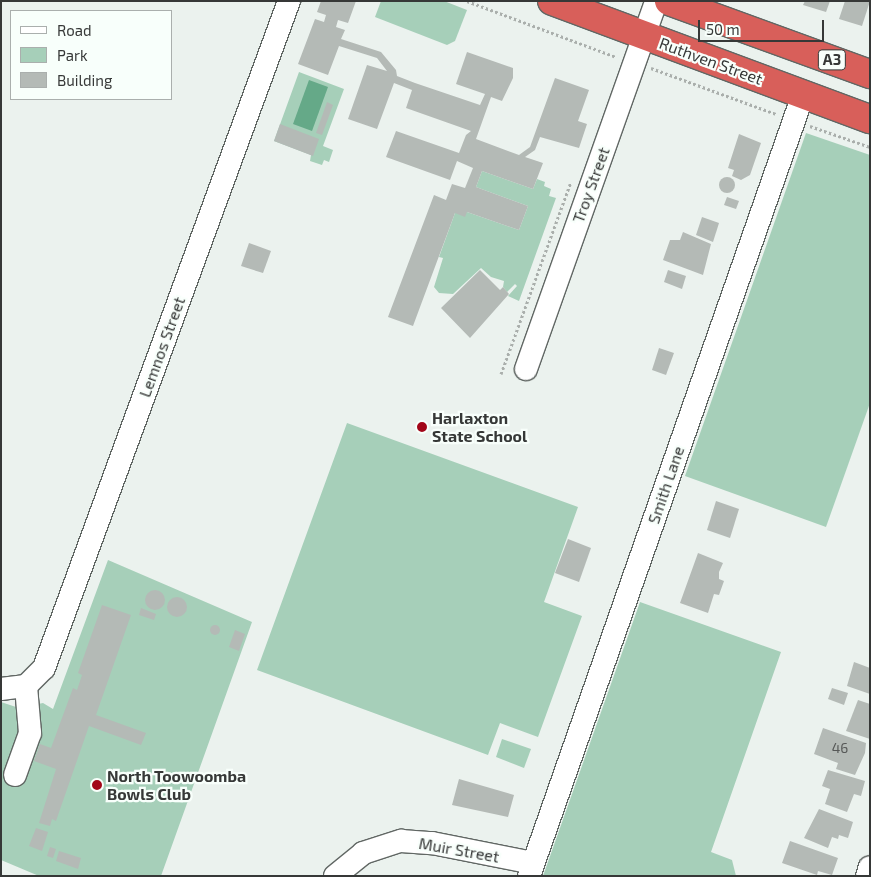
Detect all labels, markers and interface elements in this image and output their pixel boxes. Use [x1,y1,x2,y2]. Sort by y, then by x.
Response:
legend [10,10,172,100]
scale bar [701,10,827,42]
text: 50 m [706,20,740,38]
text: Road [57,21,92,39]
street label: Ruthven Street [657,33,765,89]
text: Park [57,46,88,64]
road number: A3 [817,48,847,72]
text: Building [57,71,112,89]
street label: Troy Street [568,144,614,226]
street label: Lemnos Street [135,294,189,400]
place label: Harlaxton State School [432,408,527,446]
marker: Harlaxton State School [416,421,428,433]
street label: Smith Lane [644,444,688,526]
house number: 46 [832,740,848,756]
place label: North Toowoomba Bowls Club [107,766,246,804]
marker: North Toowoomba Bowls Club [91,779,103,791]
street label: Muir Street [417,833,501,867]

